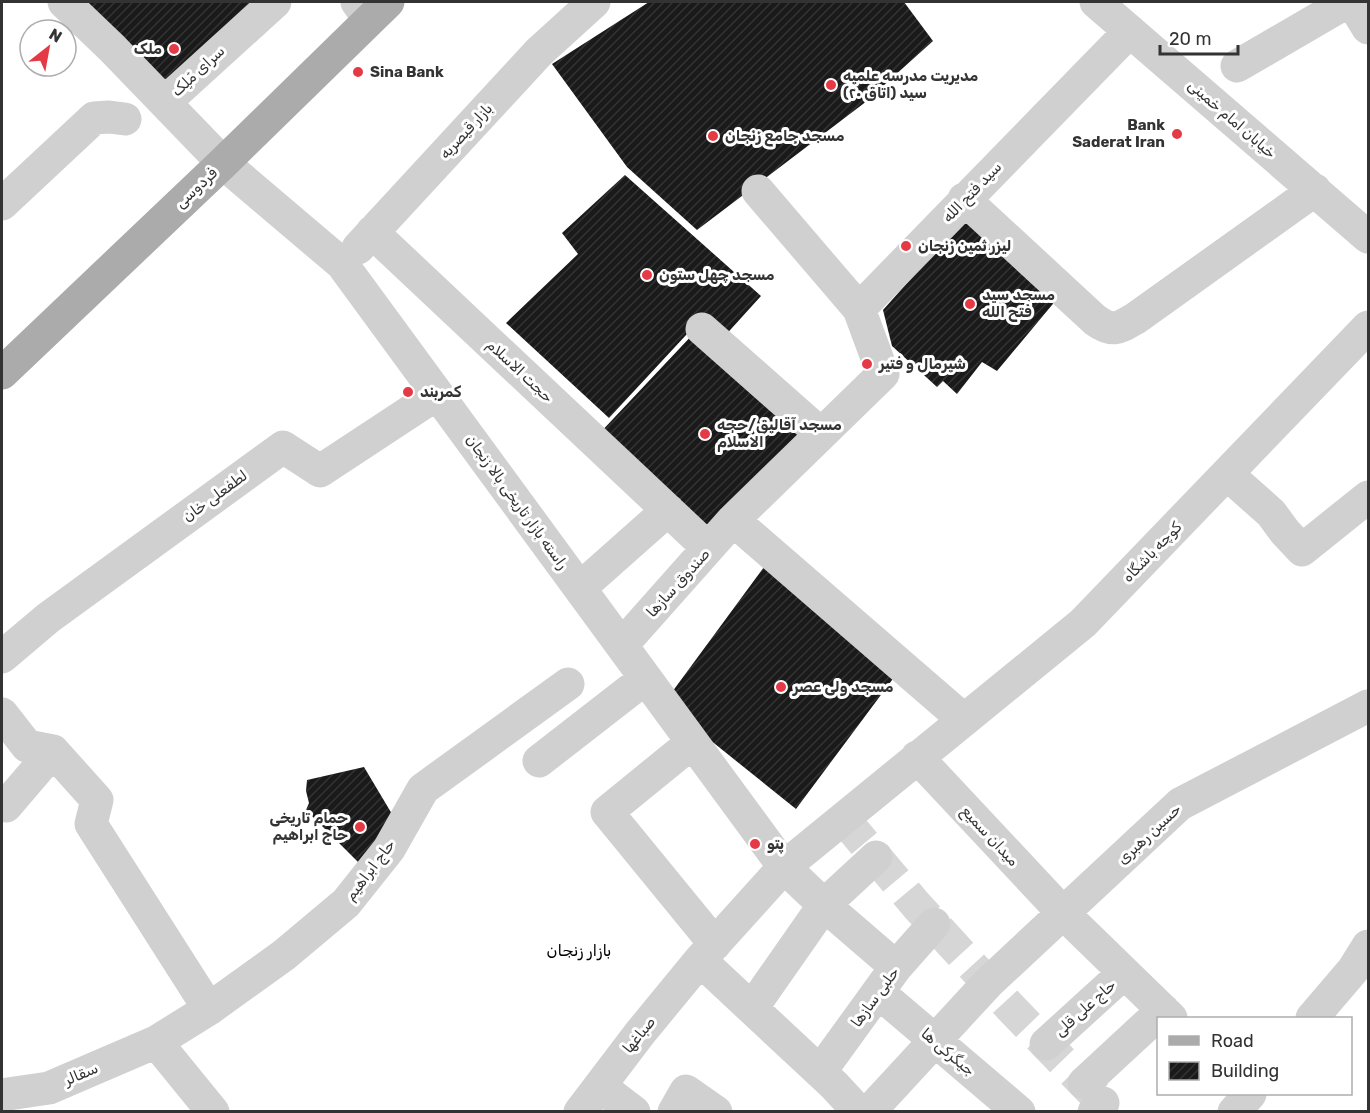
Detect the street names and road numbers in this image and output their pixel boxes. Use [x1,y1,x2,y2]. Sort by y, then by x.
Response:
street label: سرای مَلِک [168,42,228,100]
street label: خیابان امام خمینی [1184,76,1280,163]
street label: بازار قیصریه [436,99,496,163]
street label: سید فتح الله [939,158,1007,227]
street label: فردوسی [171,164,222,213]
street label: حجت الاسلام [482,336,557,407]
street label: راسته بازار تاریخی بالا زنجان [462,431,572,573]
street label: لطفعلی خان [179,466,251,526]
street label: کوچه باشگاه [1119,518,1185,586]
street label: صندوق سازها [643,545,714,622]
street label: حسین رهبری [1113,800,1185,868]
street label: میدان سمیع [956,802,1022,871]
street label: حاج ابراهیم [341,836,400,905]
street label: حلبی سازها [847,963,903,1031]
street label: حاج علی قلی [1051,976,1121,1042]
street label: صباغها [619,1013,659,1057]
street label: جیگرکی ها [918,1024,978,1080]
street label: سقالر [60,1059,101,1090]

